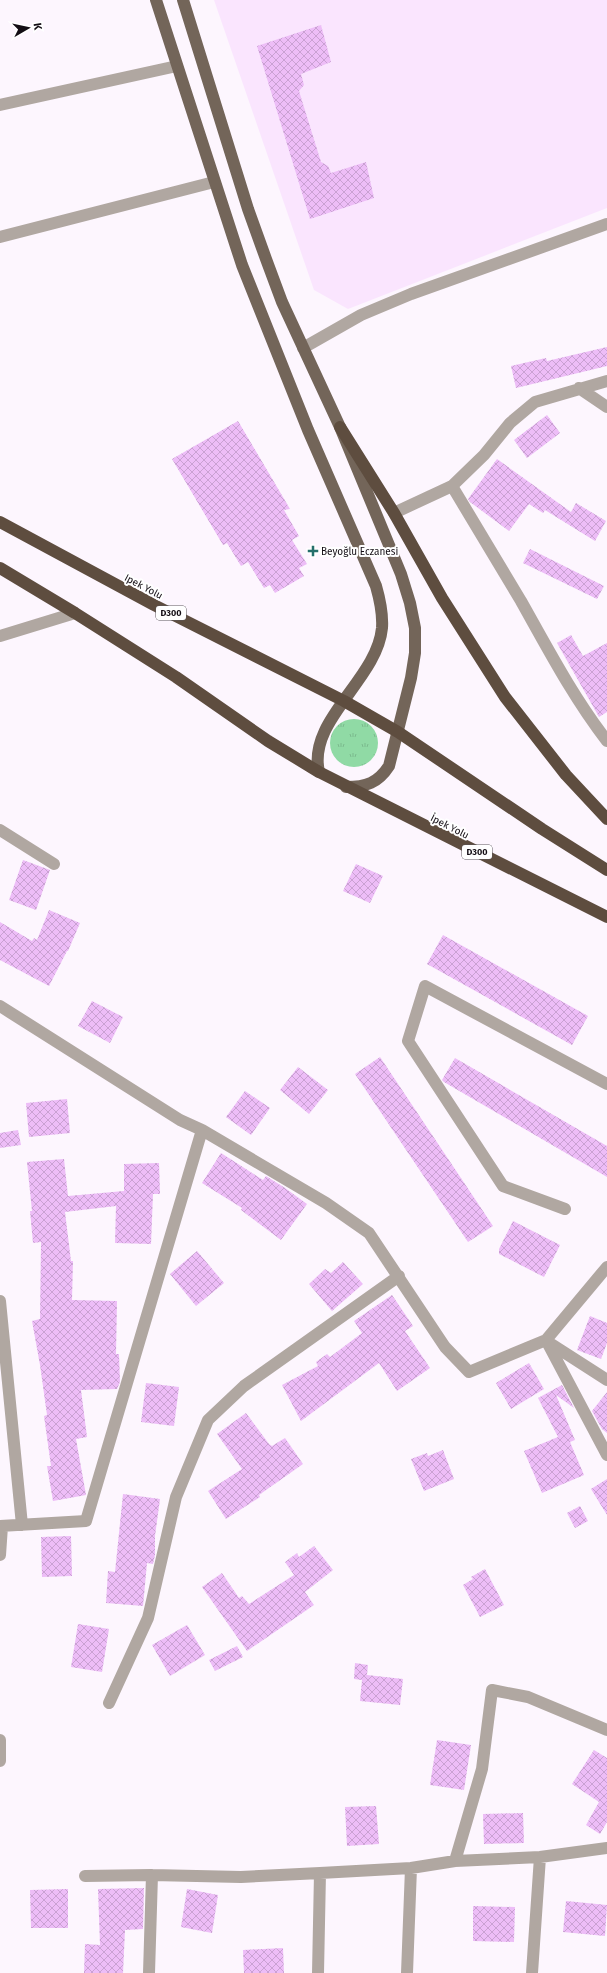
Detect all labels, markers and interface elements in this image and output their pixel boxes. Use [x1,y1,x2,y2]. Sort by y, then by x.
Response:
north arrow [8,8,48,48]
text: K [30,22,45,32]
marker: Beyoğlu Eczanesi [308,546,318,556]
place label: Beyoğlu Eczanesi [321,546,398,558]
street label: Ipek Yolu [122,572,165,602]
road number: D300 [156,606,186,620]
street label: İpek Yolu [428,810,472,842]
road number: D300 [462,845,492,859]

